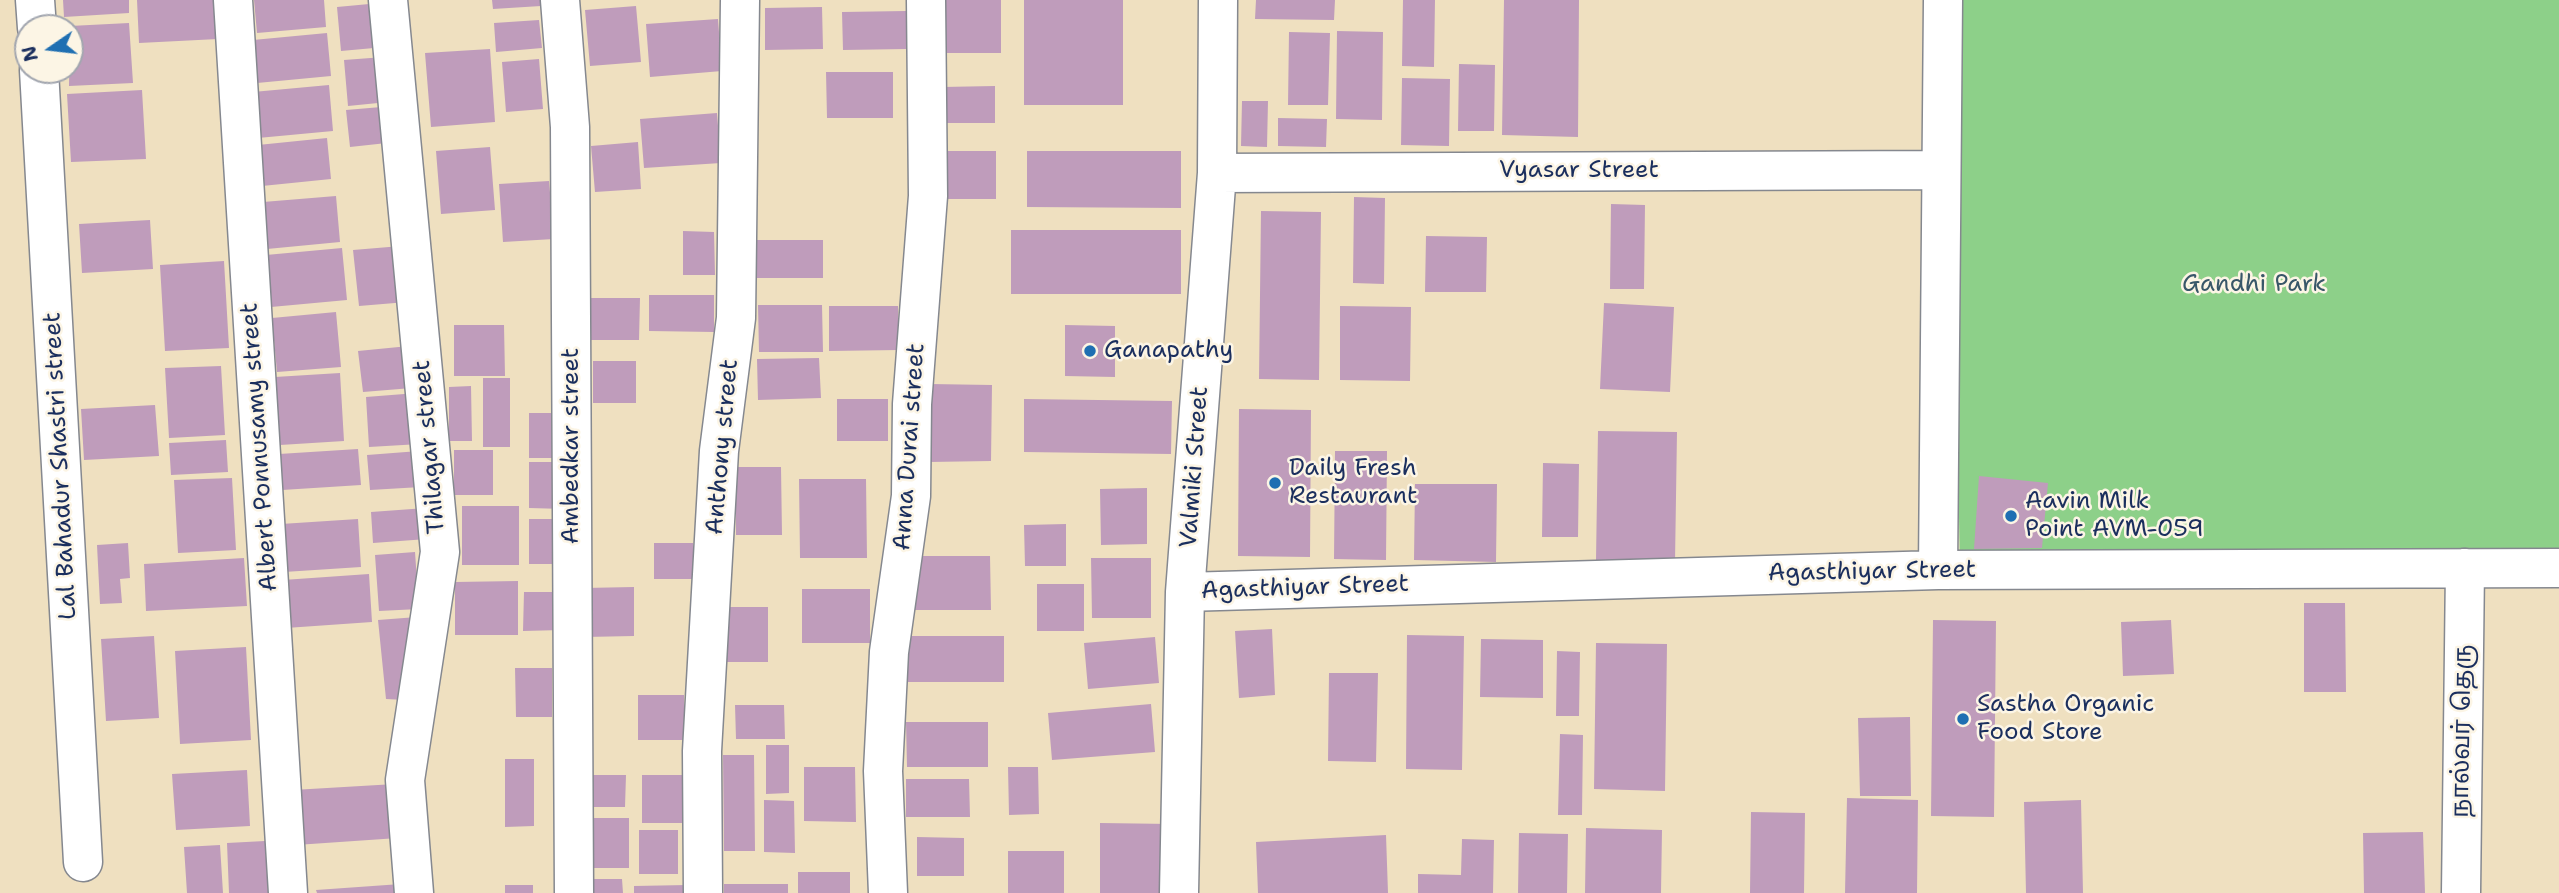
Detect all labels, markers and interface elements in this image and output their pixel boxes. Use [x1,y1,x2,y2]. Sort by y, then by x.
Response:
north arrow [14,14,84,84]
text: N [16,43,44,64]
street label: Vyasar Street [1499,157,1659,185]
park label: Gandhi Park [2182,271,2326,299]
street label: Albert Ponnusamy street [236,302,284,592]
street label: Lal Bahadur Shastri street [39,311,83,621]
place label: Ganapathy [1104,337,1233,365]
street label: Anna Durai street [888,342,932,552]
marker: Ganapathy [1082,343,1098,359]
street label: Ambedkar street [558,348,586,544]
street label: Anthony street [701,358,745,536]
street label: Thilagar street [408,359,452,535]
street label: Valmiki Street [1175,385,1215,549]
place label: Daily Fresh Restaurant [1289,455,1417,511]
marker: Daily Fresh Restaurant [1267,475,1283,491]
place label: Aavin Milk Point AVM-059 [2025,488,2204,544]
marker: Aavin Milk Point AVM-059 [2003,508,2019,524]
street label: Agasthiyar Street [1768,556,1976,588]
street label: Agasthiyar Street [1200,570,1410,606]
street label: நால்வர் தெரு [2447,644,2479,818]
place label: Sastha Organic Food Store [1977,691,2154,747]
marker: Sastha Organic Food Store [1955,711,1971,727]

